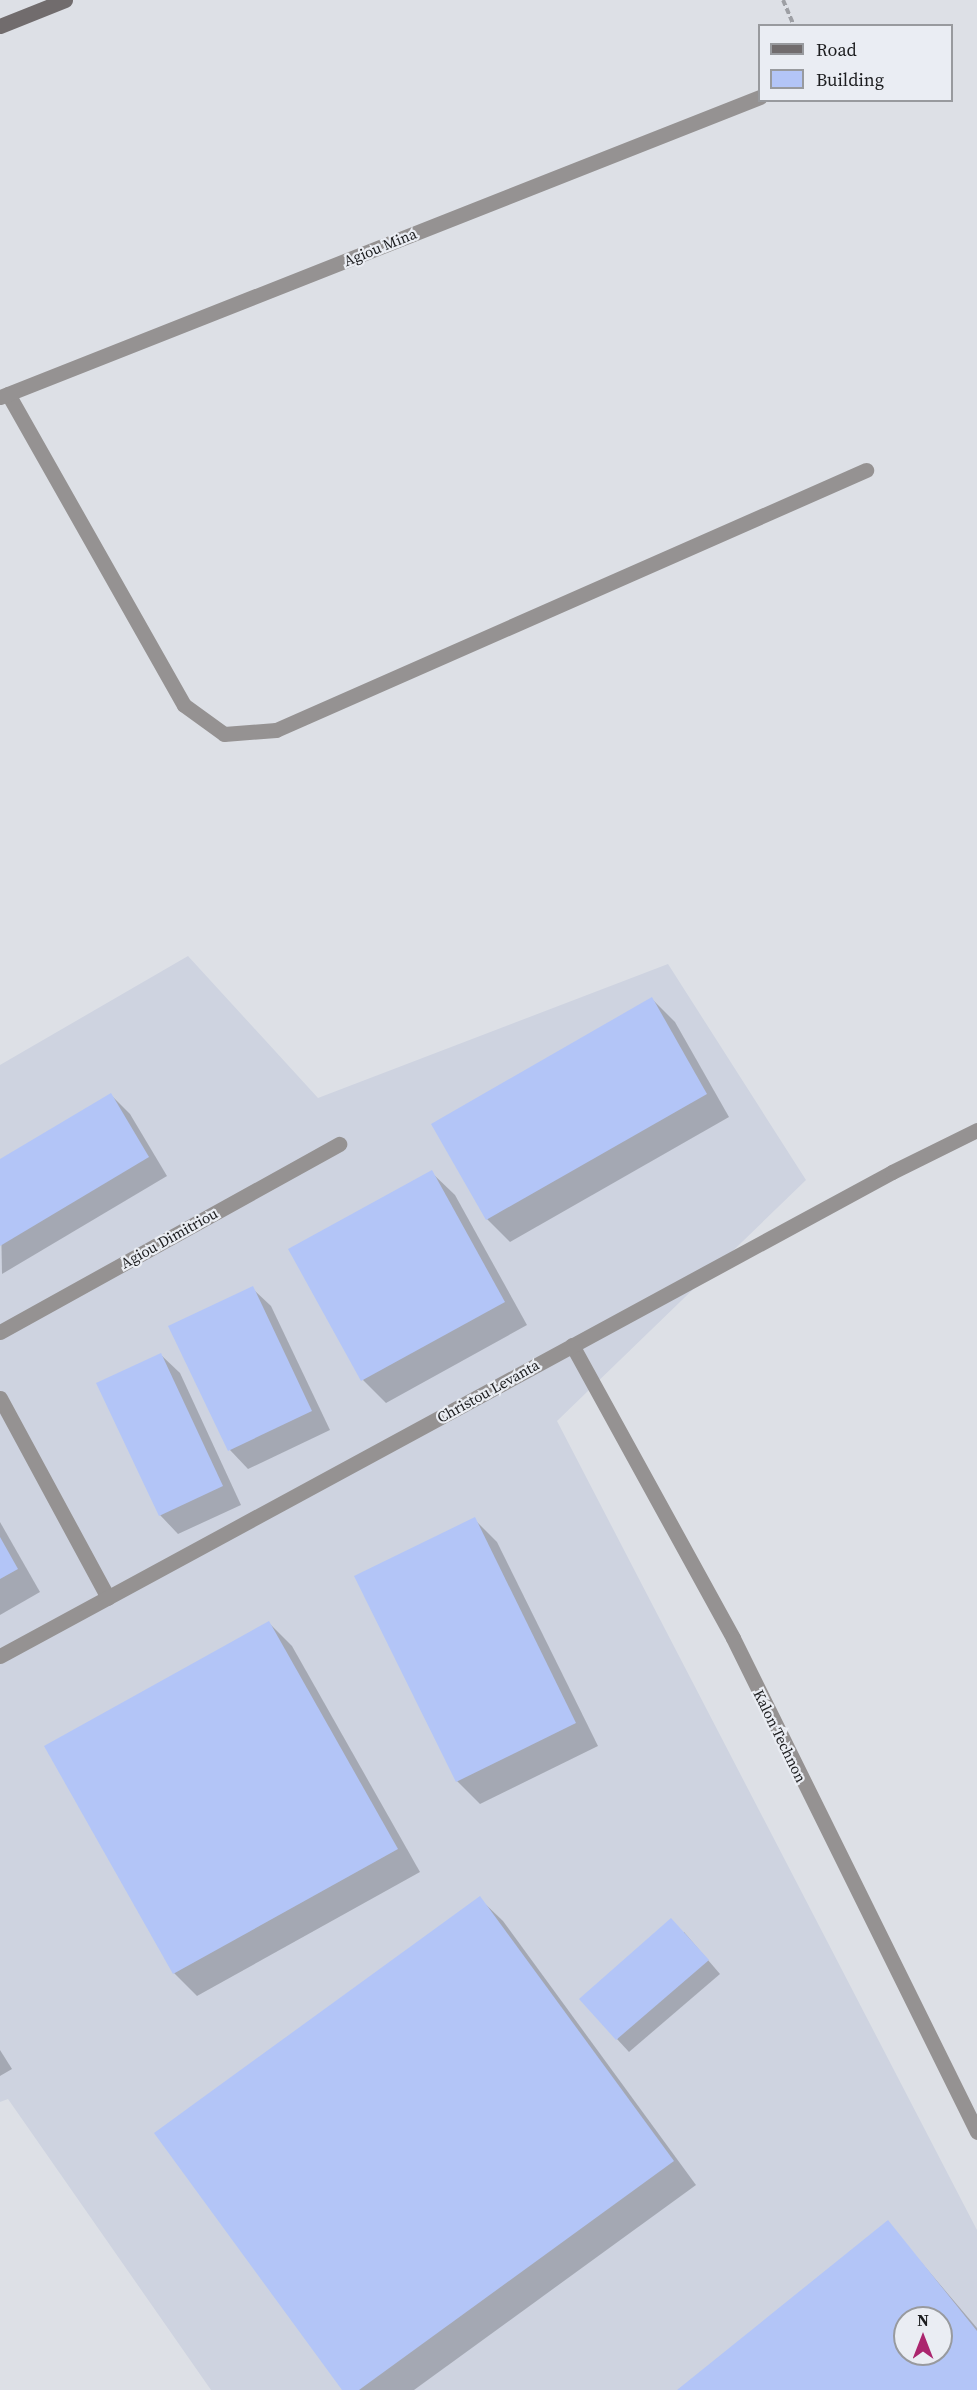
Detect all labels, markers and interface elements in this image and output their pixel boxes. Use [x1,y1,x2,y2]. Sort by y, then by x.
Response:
legend [758,24,953,102]
text: Road [816,37,857,62]
text: Building [816,67,884,92]
street label: Agiou Mina [341,224,419,270]
street label: Agiou Dimitriou [117,1204,221,1272]
street label: Christou Levanta [434,1356,542,1426]
street label: Kalon Technon [750,1687,810,1785]
north arrow [893,2306,953,2366]
text: N [917,2309,929,2331]

